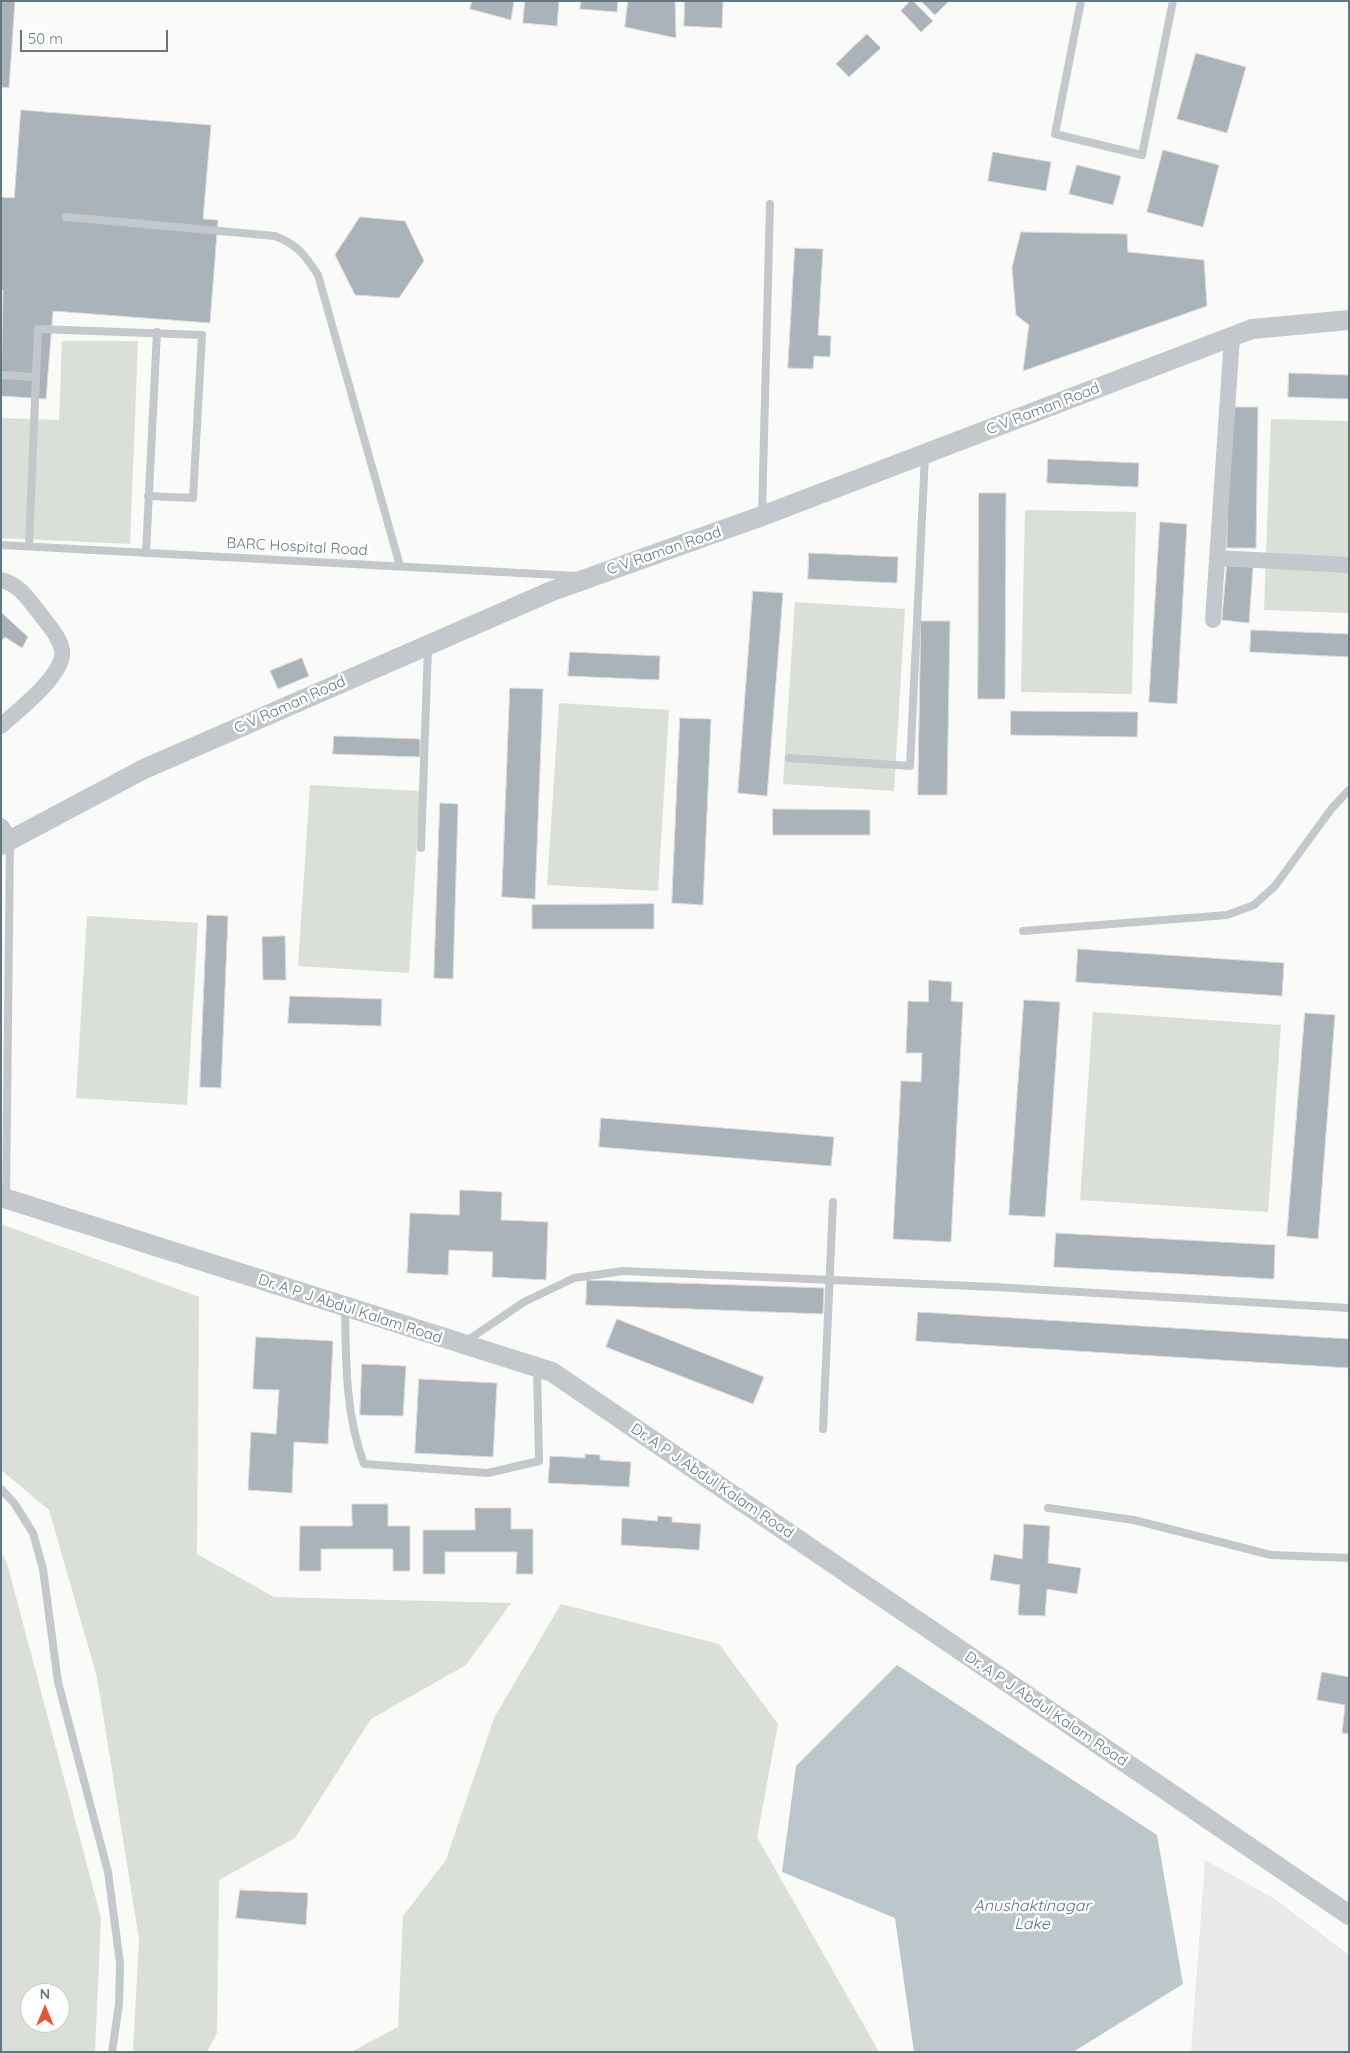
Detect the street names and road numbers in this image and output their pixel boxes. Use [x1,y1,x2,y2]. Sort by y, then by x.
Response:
street label: C V Raman Road [984,379,1102,439]
street label: C V Raman Road [604,523,724,579]
street label: BARC Hospital Road [226,534,368,560]
street label: C V Raman Road [232,672,348,738]
street label: Dr. A P J Abdul Kalam Road [256,1271,444,1347]
street label: Dr. A P J Abdul Kalam Road [627,1420,797,1542]
street label: Dr. A P J Abdul Kalam Road [961,1648,1131,1770]

